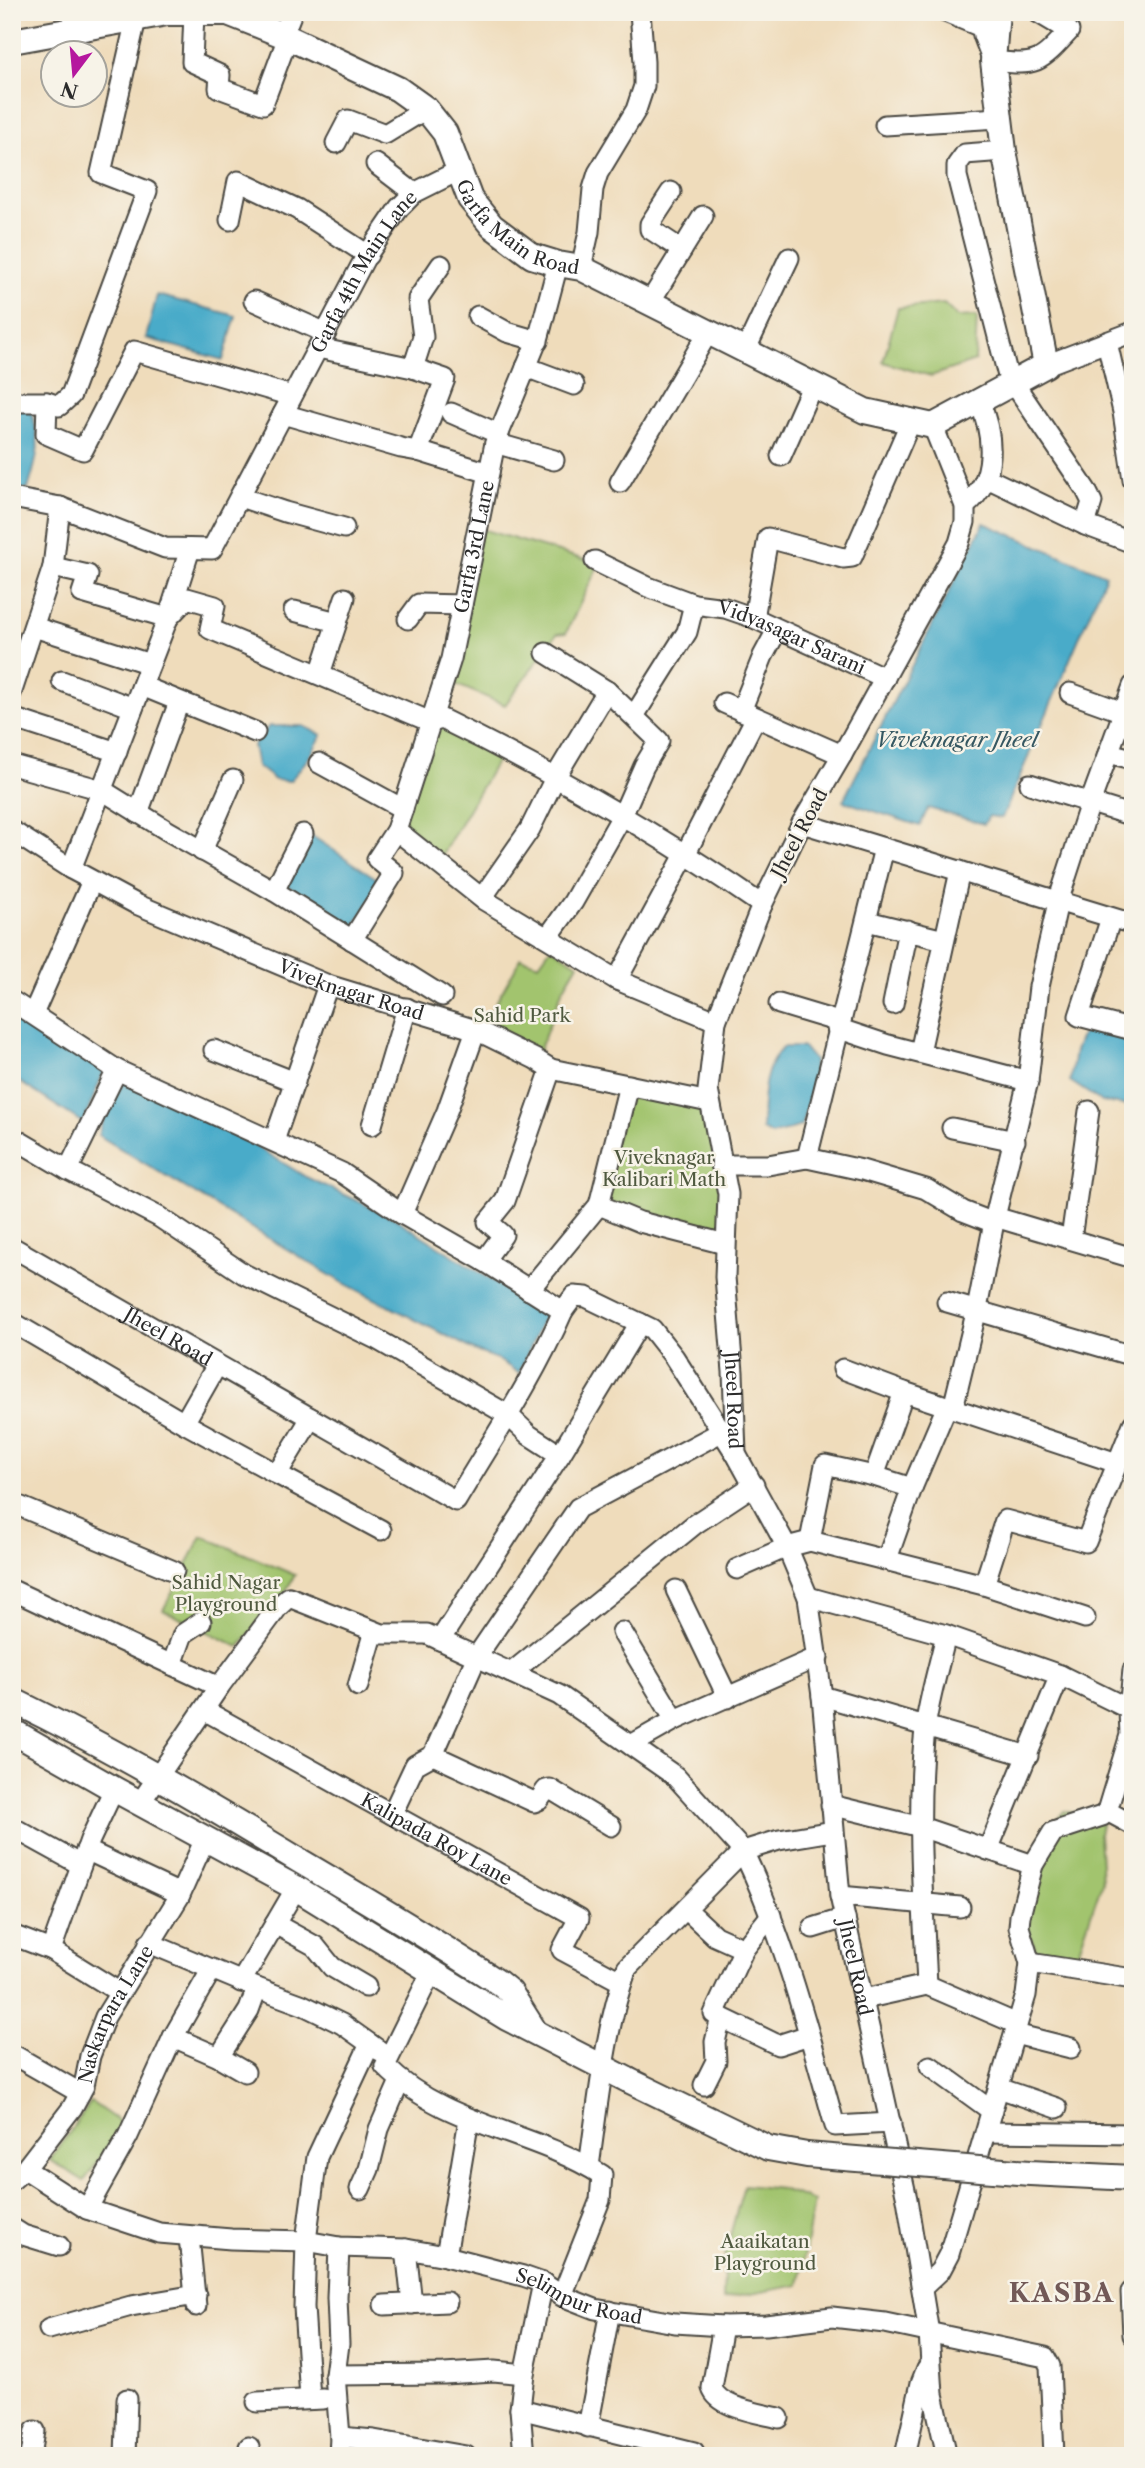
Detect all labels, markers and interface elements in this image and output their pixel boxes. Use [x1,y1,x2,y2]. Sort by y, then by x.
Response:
north arrow [38,38,108,108]
text: N [58,77,81,103]
street label: Garfa Main Road [452,176,582,280]
street label: Garfa 4th Main Lane [306,186,422,357]
street label: Garfa 3rd Lane [450,478,499,615]
street label: Vidyasagar Sarani [716,596,869,680]
water label: Viveknagar Jheel [876,727,1041,752]
street label: Jheel Road [765,784,833,884]
street label: Viveknagar Road [274,954,427,1026]
park label: Sahid Park [474,1004,571,1027]
park label: Viveknagar Kalibari Math [602,1146,726,1191]
street label: Jheel Road [117,1301,217,1371]
street label: Jheel Road [719,1347,747,1450]
park label: Sahid Nagar Playground [172,1571,280,1616]
street label: Kalipada Roy Lane [357,1788,516,1891]
street label: Jheel Road [833,1914,877,2018]
street label: Naskarpara Lane [74,1941,158,2085]
park label: Aaaikatan Playground [714,2230,817,2275]
street label: Selimpur Road [513,2264,644,2329]
district label: KASBA [1009,2277,1115,2309]

